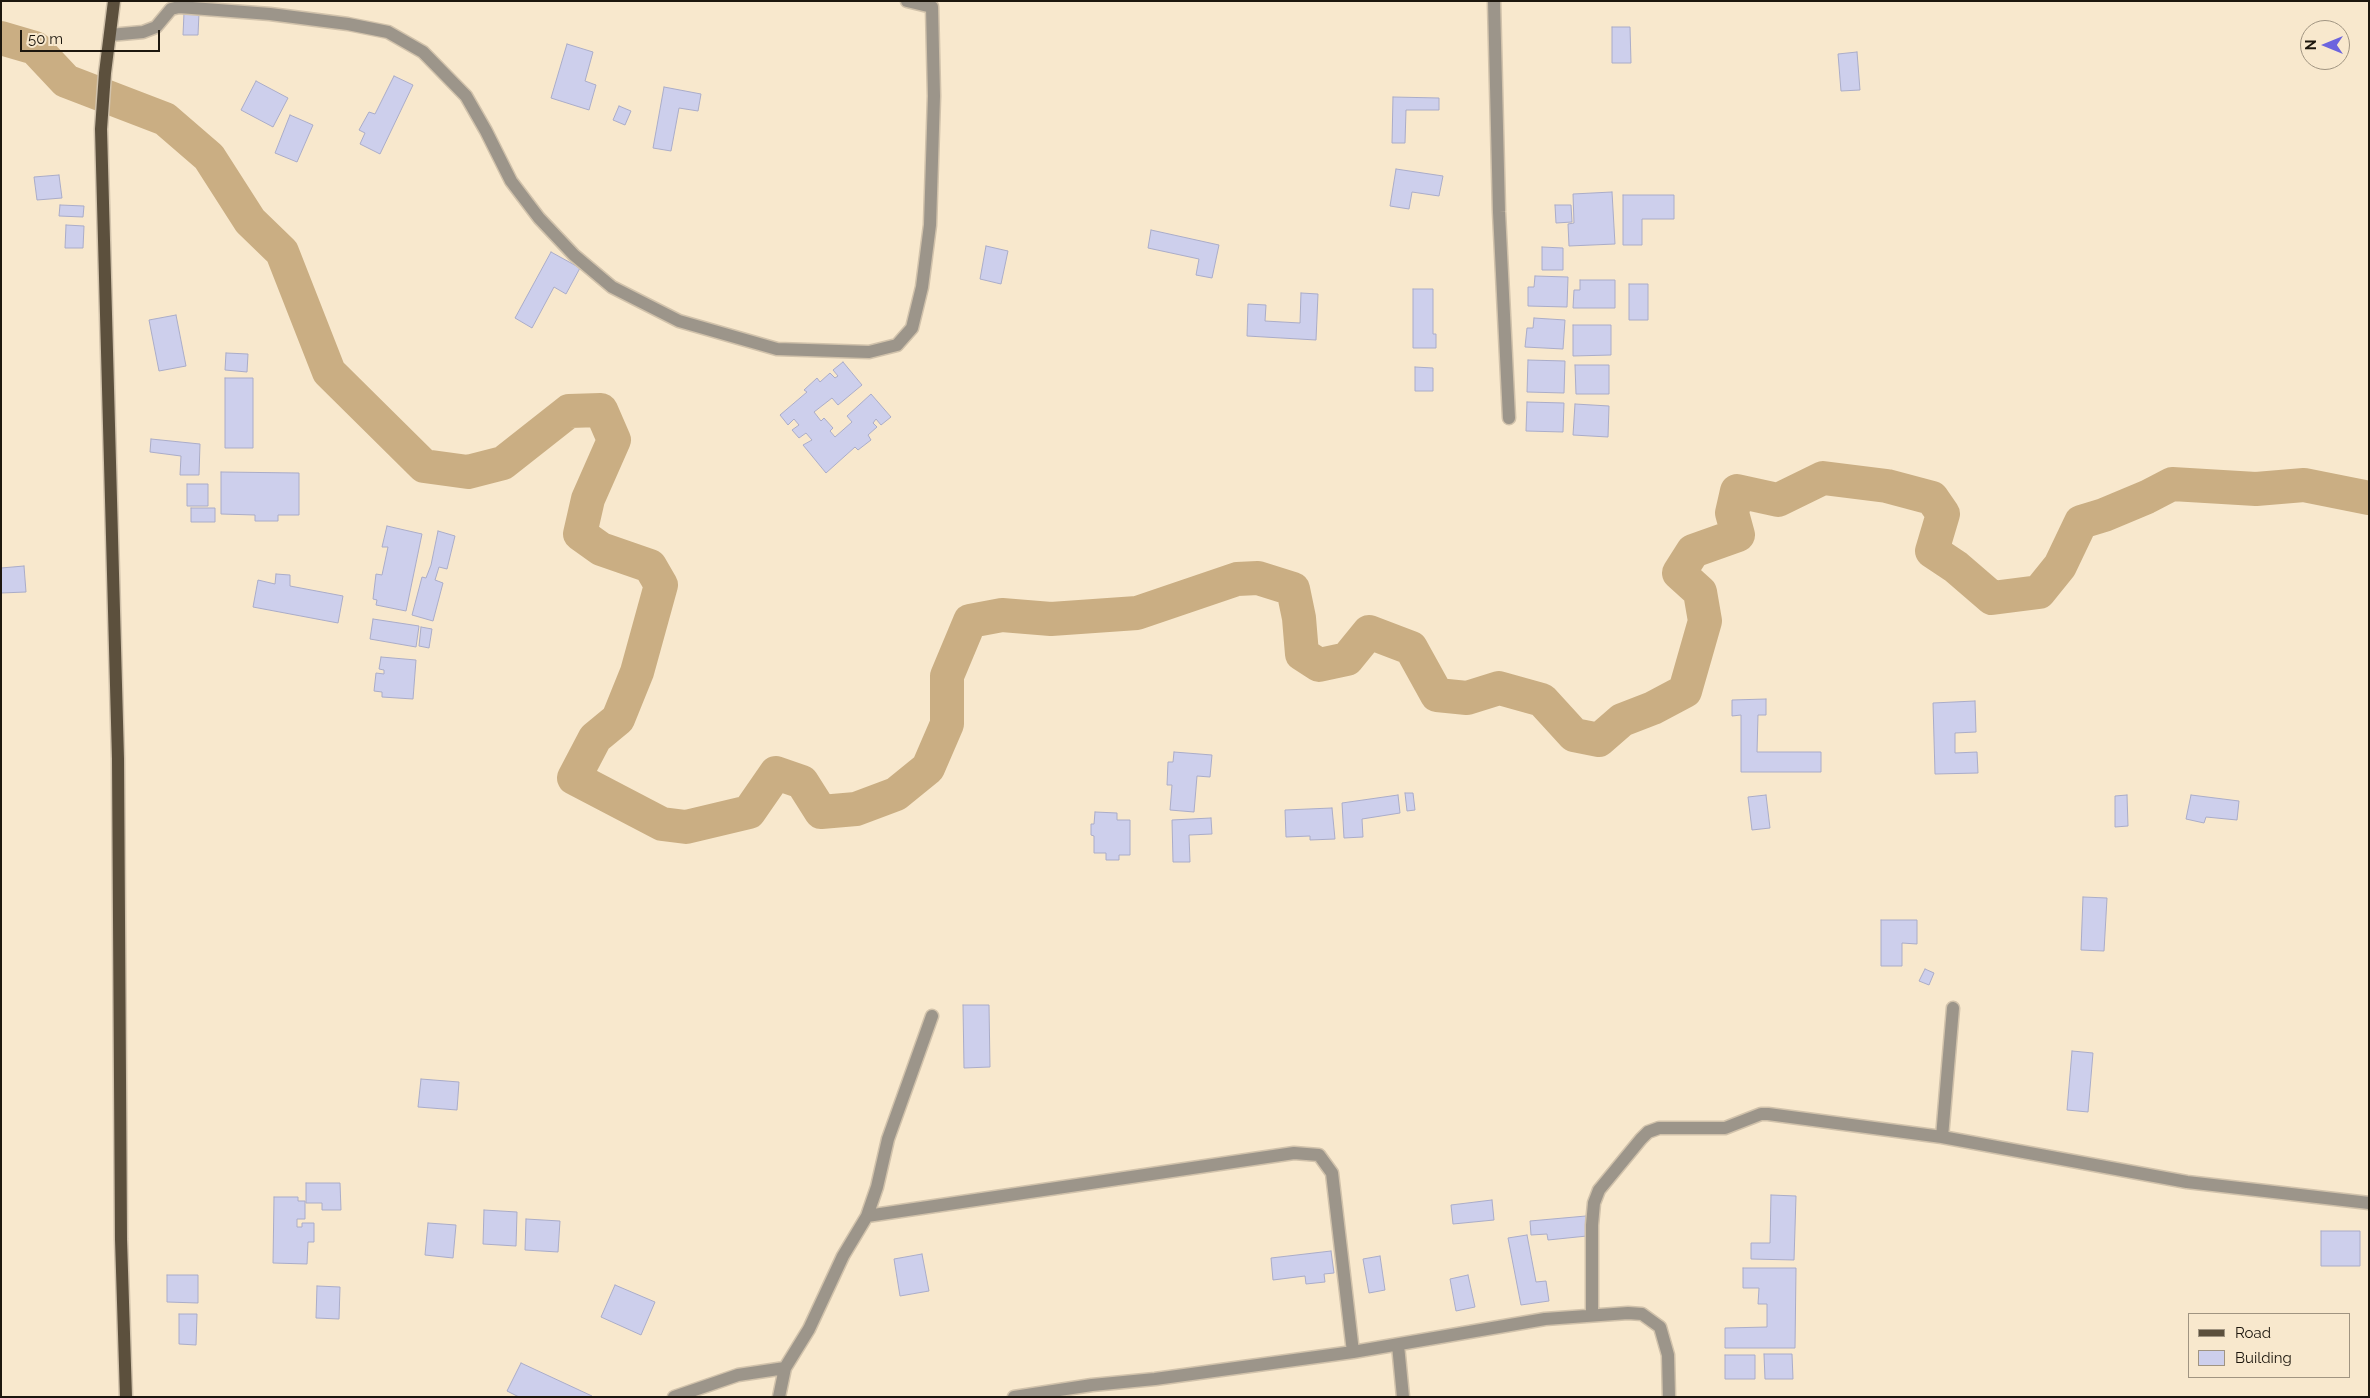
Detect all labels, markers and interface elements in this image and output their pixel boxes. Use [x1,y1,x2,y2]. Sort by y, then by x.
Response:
scale bar [22,20,162,52]
north arrow [2300,20,2350,70]
text: 50 m [28,30,63,48]
text: N [2303,40,2319,50]
legend [2188,1313,2350,1378]
text: Road [2235,1324,2271,1342]
text: Building [2235,1349,2292,1367]

